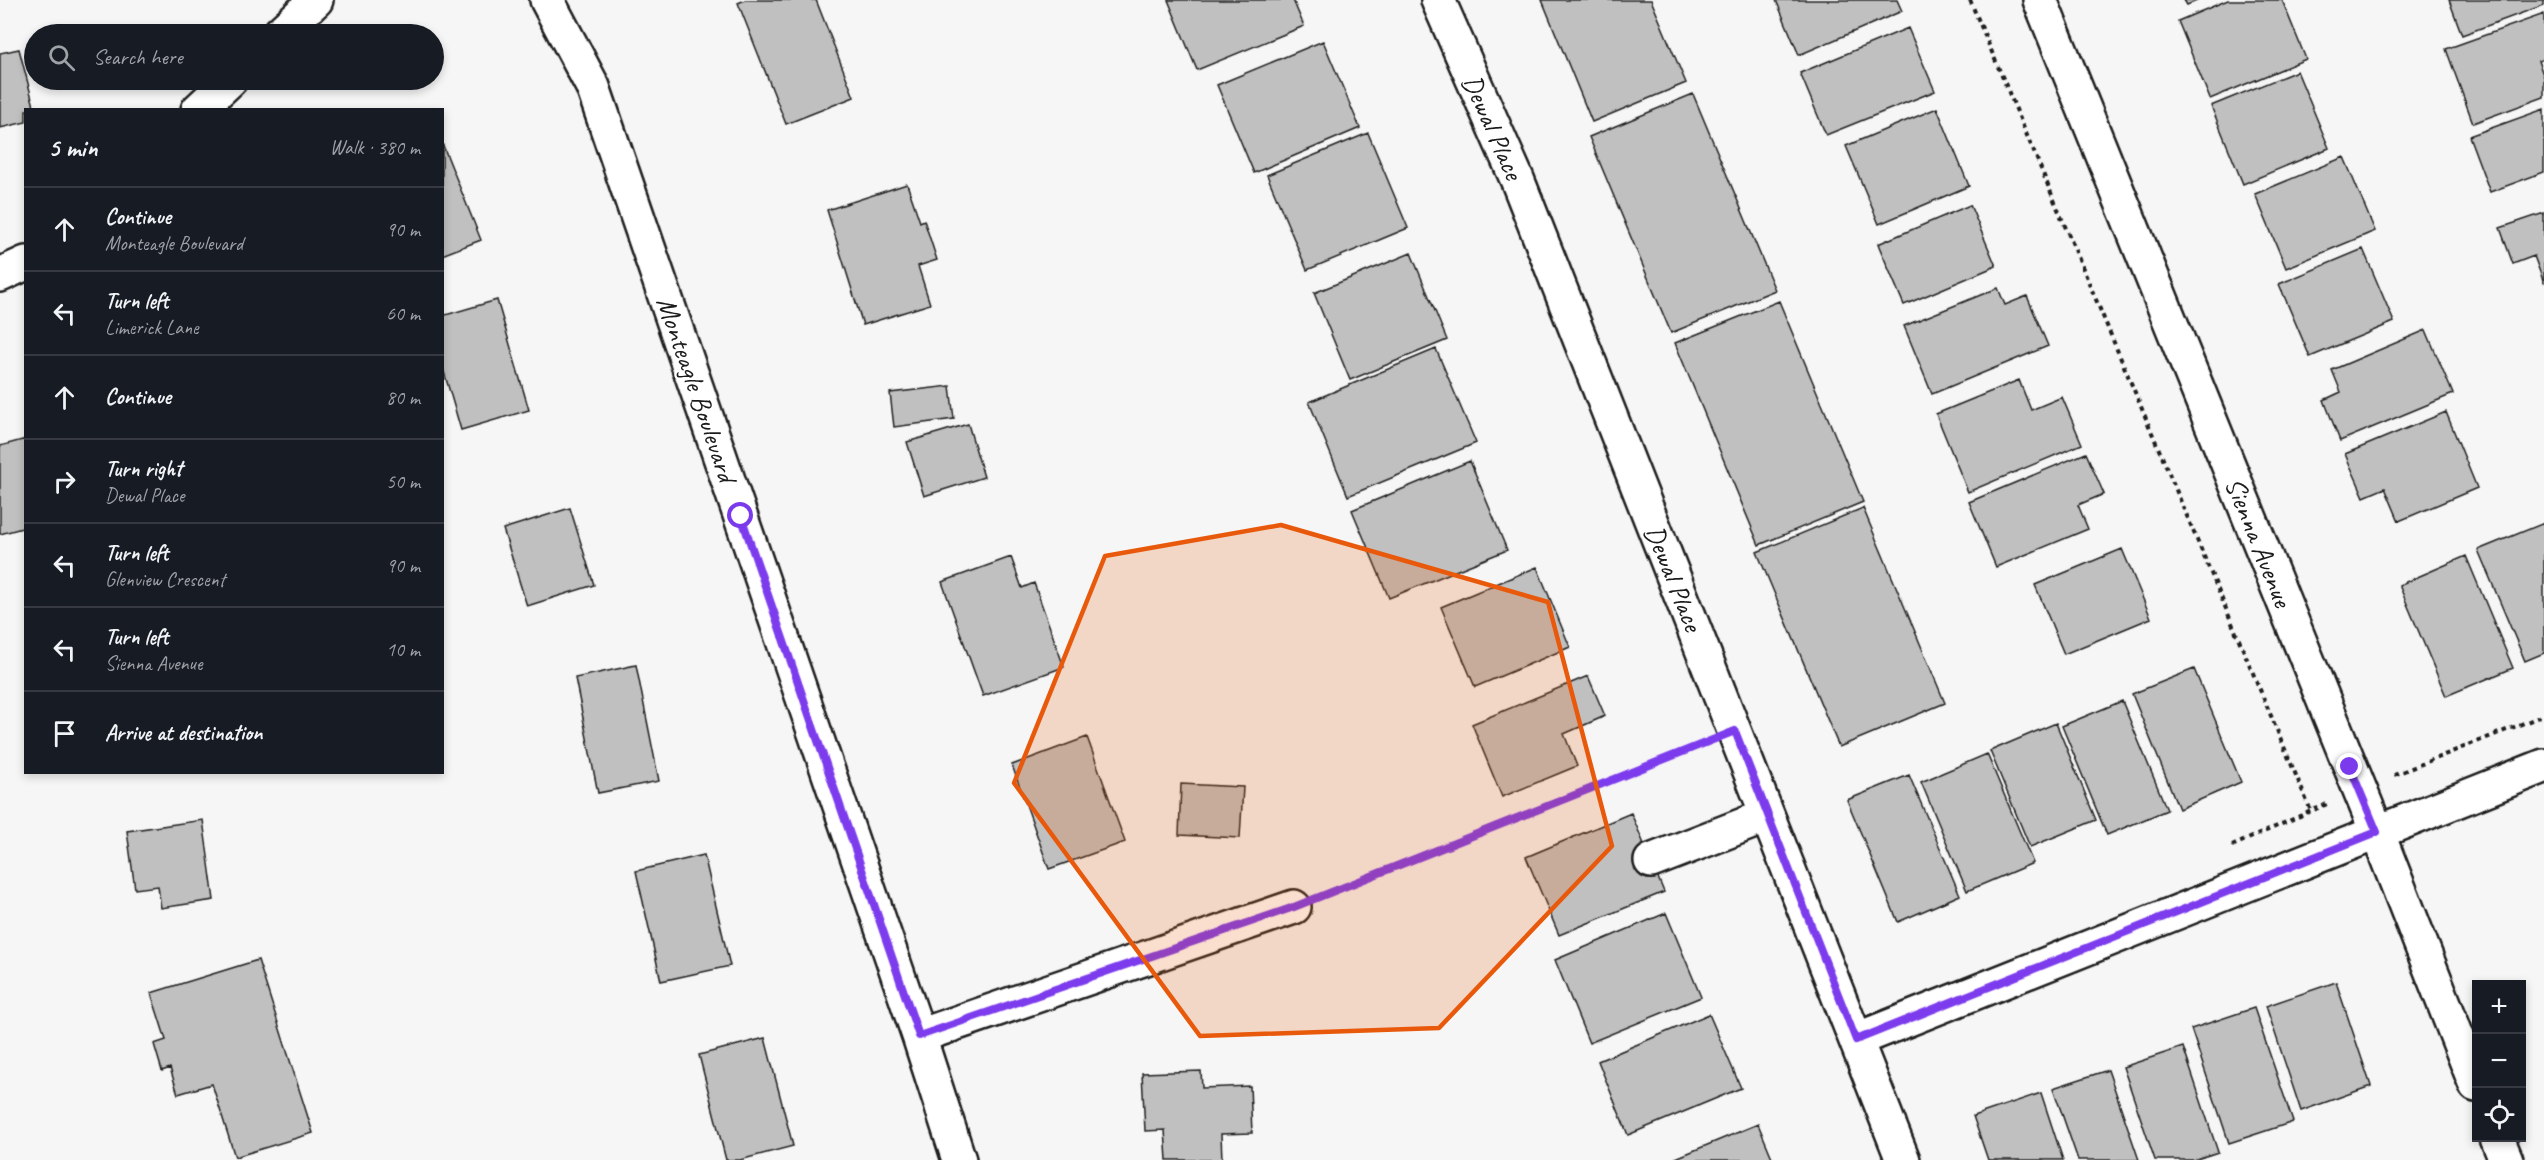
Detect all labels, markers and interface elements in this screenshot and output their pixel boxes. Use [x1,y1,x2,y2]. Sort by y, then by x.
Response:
search box [24,24,444,90]
icon: search [45,41,78,74]
text: Search here [93,43,183,71]
street label: Dewal Place [1454,69,1532,187]
text: 5 min [48,131,97,164]
text: Walk · 380 m [330,135,420,160]
text: Continue [105,203,171,231]
icon: ahead [48,213,81,246]
text: 90 m [386,217,420,242]
text: Monteagle Boulevard [105,231,243,256]
text: Turn left [105,287,169,315]
street label: Monteagle Boulevard [649,292,746,490]
icon: left [48,297,81,330]
text: 60 m [386,301,420,326]
text: Limerick Lane [105,315,198,340]
icon: ahead [48,381,81,414]
text: Continue [105,383,171,411]
text: 80 m [386,385,420,410]
text: Turn right [105,455,182,483]
icon: right [48,465,81,498]
text: 50 m [386,469,420,494]
street label: Sienna Avenue [2217,472,2301,614]
text: Dewal Place [105,483,184,508]
route start [727,502,753,528]
street label: Dewal Place [1637,520,1712,638]
text: Turn left [105,539,169,567]
icon: left [48,549,81,582]
text: 90 m [386,553,420,578]
text: Glenview Crescent [105,567,225,592]
text: Turn left [105,623,169,651]
icon: left [48,633,81,666]
text: 10 m [386,637,420,662]
text: Sienna Avenue [105,651,202,676]
icon: arrive [48,717,81,750]
text: Arrive at destination [105,719,262,747]
route end [2336,753,2362,779]
map controls [2472,980,2526,1142]
button: + [2472,980,2526,1034]
button: − [2472,1034,2526,1088]
button: locate [2472,1088,2526,1142]

